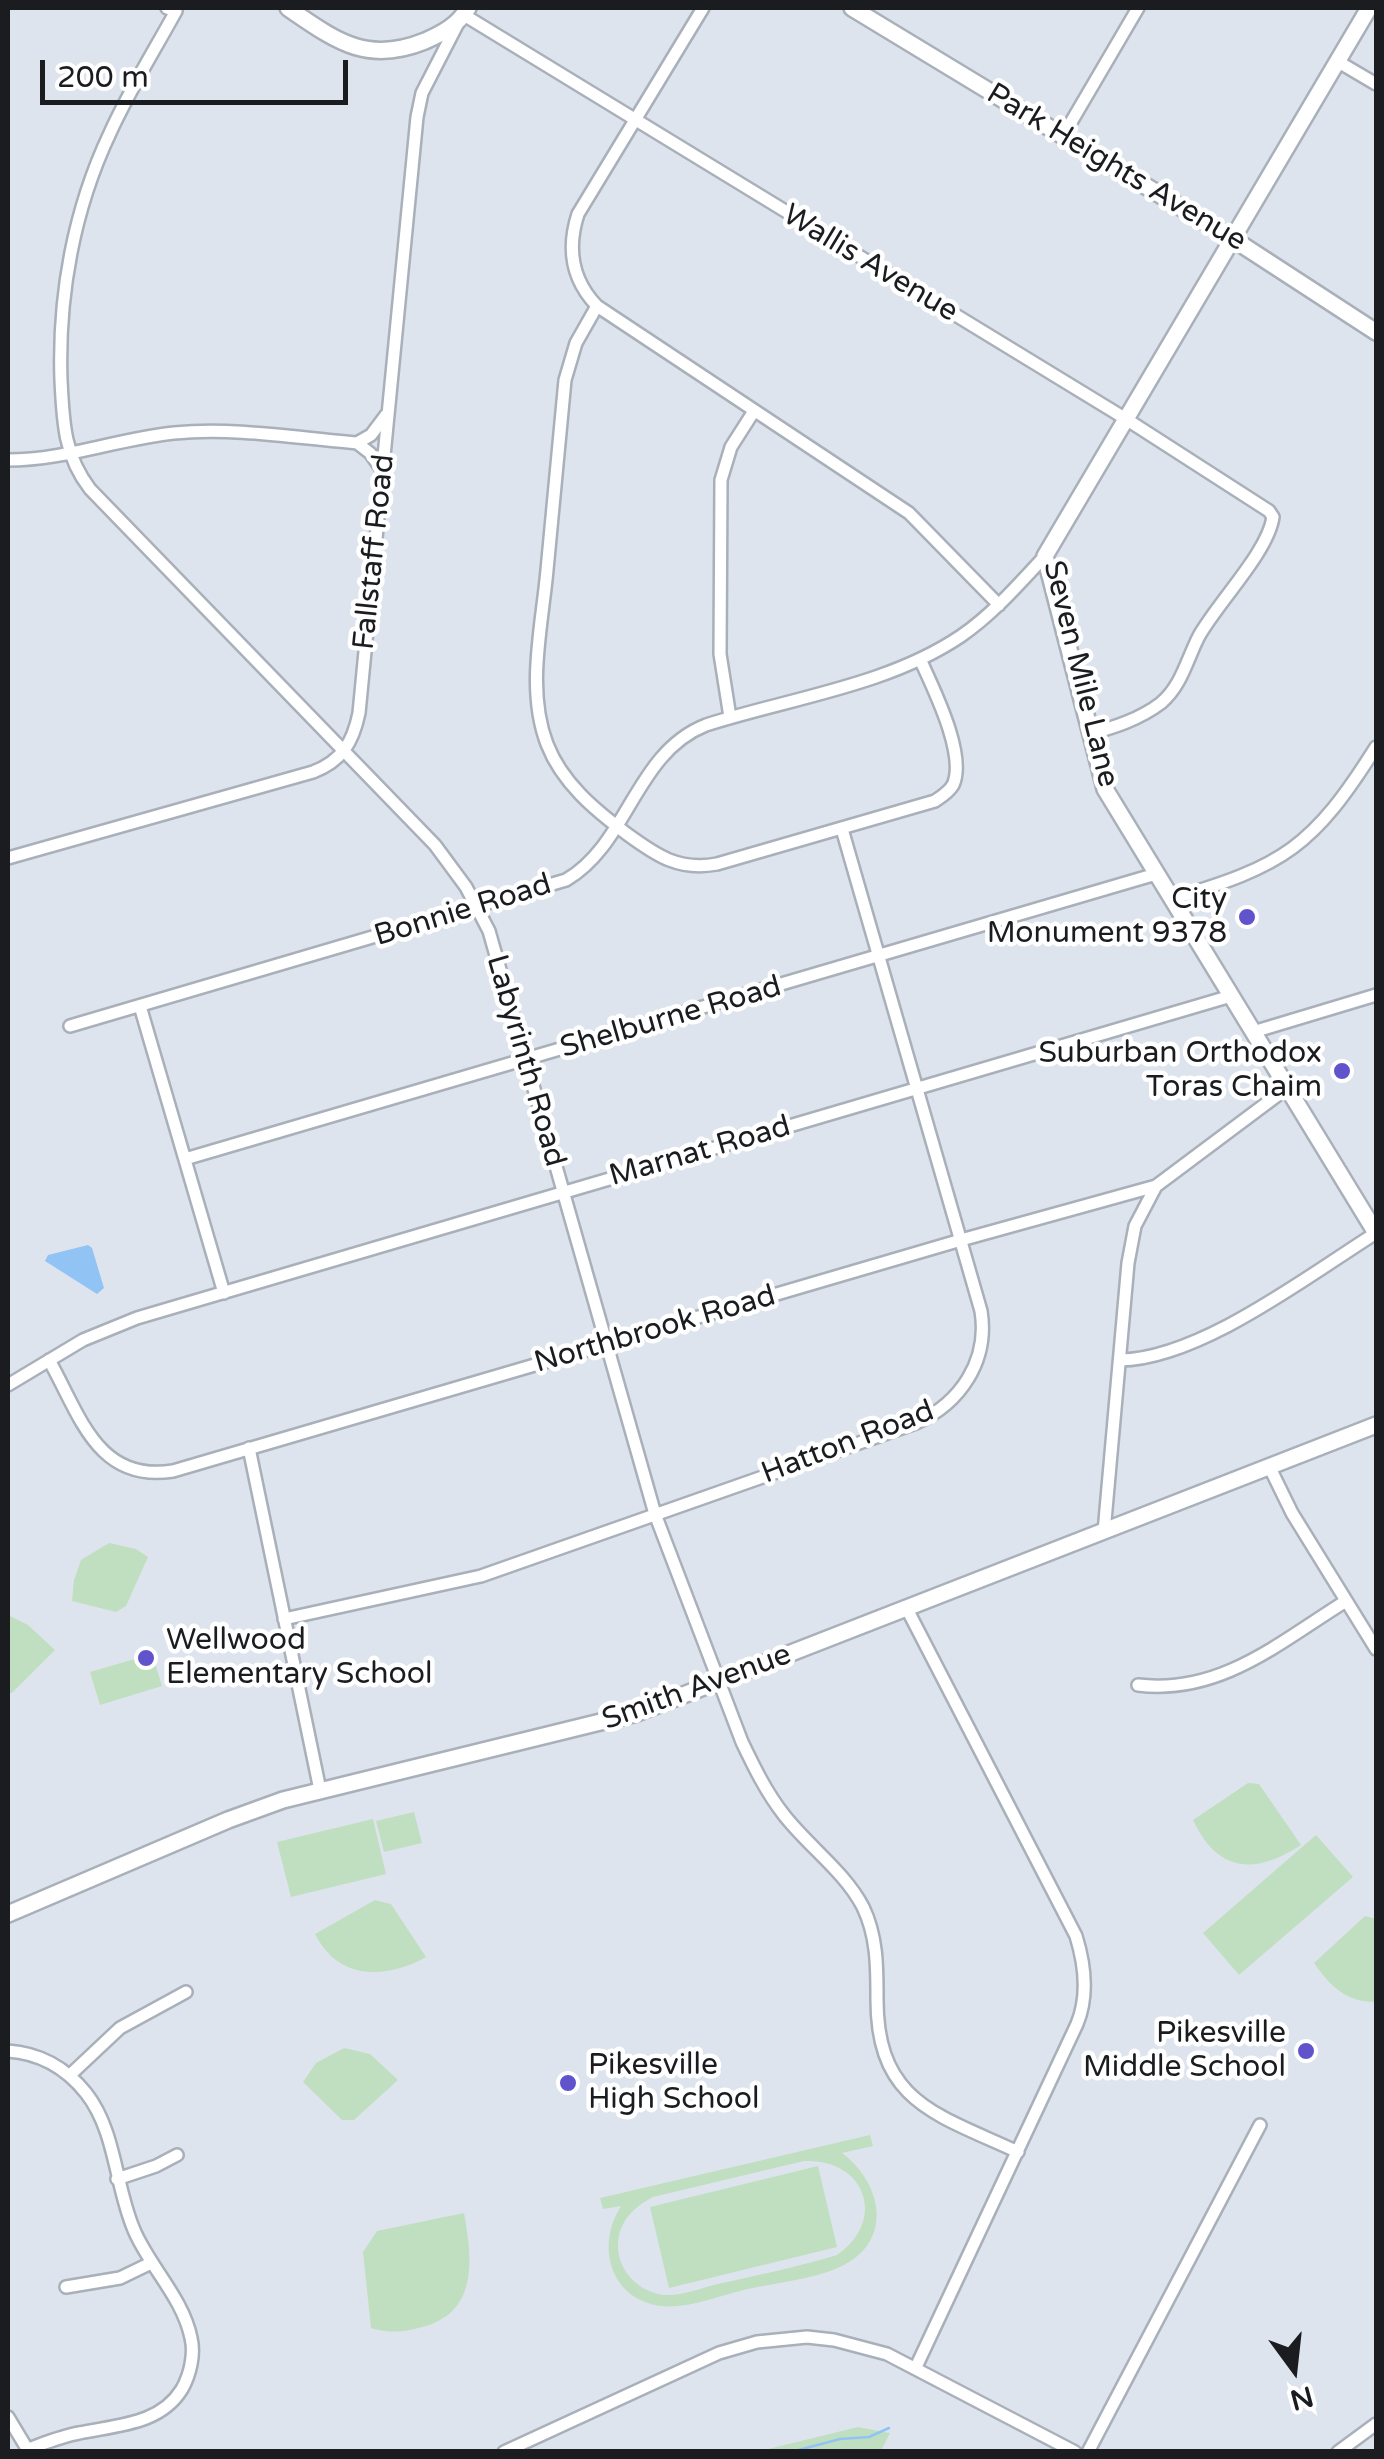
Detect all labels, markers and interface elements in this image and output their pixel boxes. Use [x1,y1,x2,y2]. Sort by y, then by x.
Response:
scale bar [45,40,352,102]
text: 200 m [57,59,149,96]
street label: Park Heights Avenue [980,76,1252,260]
street label: Wallis Avenue [776,198,964,330]
street label: Fallstaff Road [347,452,403,652]
street label: Seven Mile Lane [1034,557,1126,791]
street label: Bonnie Road [370,867,556,955]
place label: City Monument 9378 [987,882,1227,952]
marker: City Monument 9378 [1236,906,1258,928]
street label: Labyrinth Road [478,951,572,1171]
street label: Shelburne Road [556,969,786,1067]
place label: Suburban Orthodox Toras Chaim [1038,1036,1322,1106]
marker: Suburban Orthodox Toras Chaim [1331,1060,1353,1082]
street label: Marnat Road [605,1109,795,1195]
street label: Northbrook Road [530,1278,780,1382]
street label: Hatton Road [757,1394,939,1492]
place label: Wellwood Elementary School [166,1623,432,1694]
street label: Smith Avenue [598,1637,796,1739]
marker: Wellwood Elementary School [135,1647,157,1669]
place label: Pikesville Middle School [1083,2016,1286,2086]
marker: Pikesville Middle School [1295,2040,1317,2062]
place label: Pikesville High School [588,2048,760,2118]
marker: Pikesville High School [557,2072,579,2094]
north arrow [1244,2319,1344,2419]
text: N [1287,2379,1317,2417]

